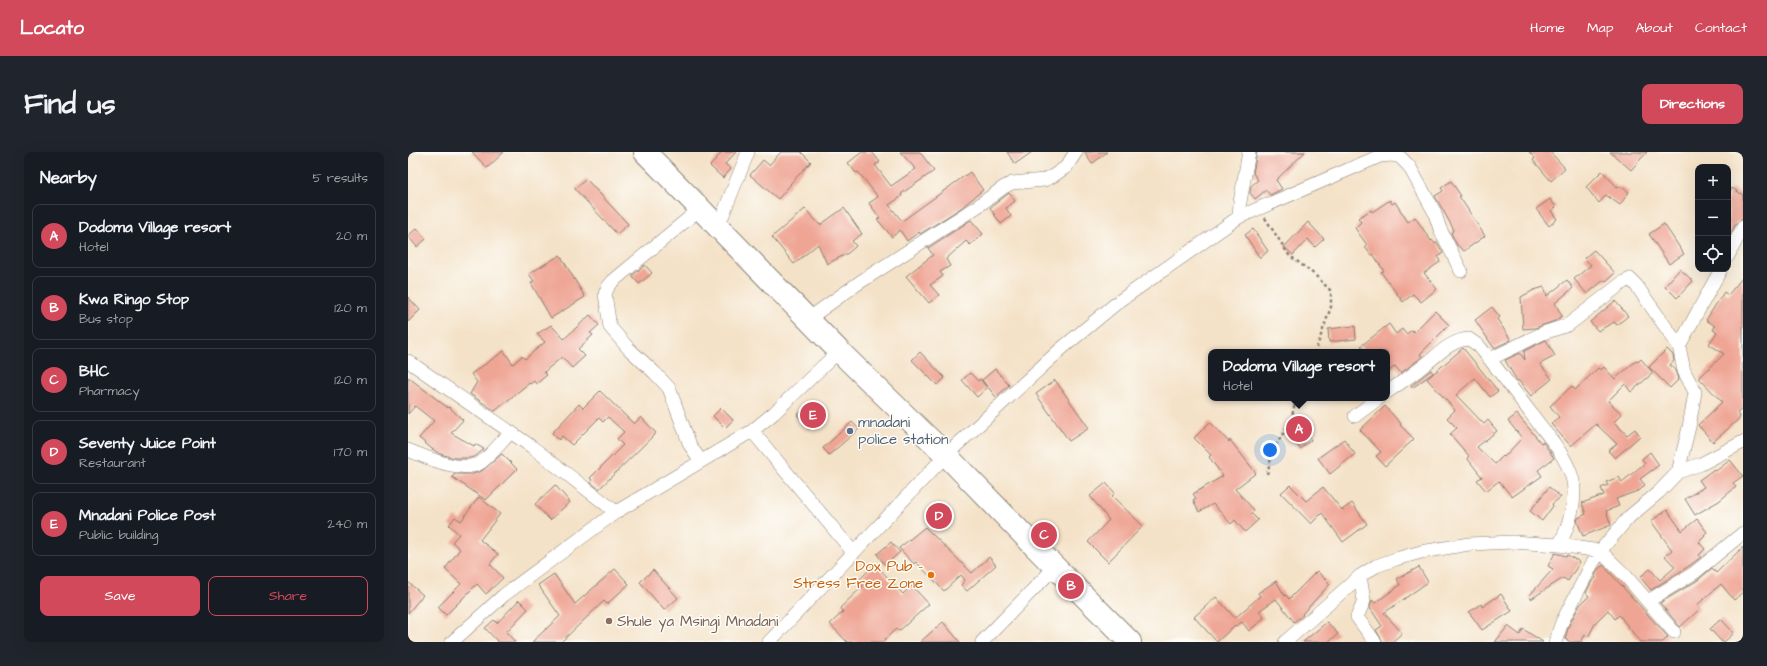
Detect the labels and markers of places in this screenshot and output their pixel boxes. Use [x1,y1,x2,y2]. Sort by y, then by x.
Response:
pin: E [800,400,826,430]
place label: mnadani police station [858,412,949,450]
pin: A [1286,414,1312,444]
marker: mnadani police station [845,426,855,436]
pin: D [926,501,952,531]
pin: C [1031,520,1057,550]
place label: Dox Pub - Stress Free Zone [793,556,923,594]
marker: Dox Pub - Stress Free Zone [926,570,936,580]
pin: B [1058,571,1084,601]
place label: Shule ya Msingi Mnadani [617,611,779,633]
marker: Shule ya Msingi Mnadani [604,616,614,626]

